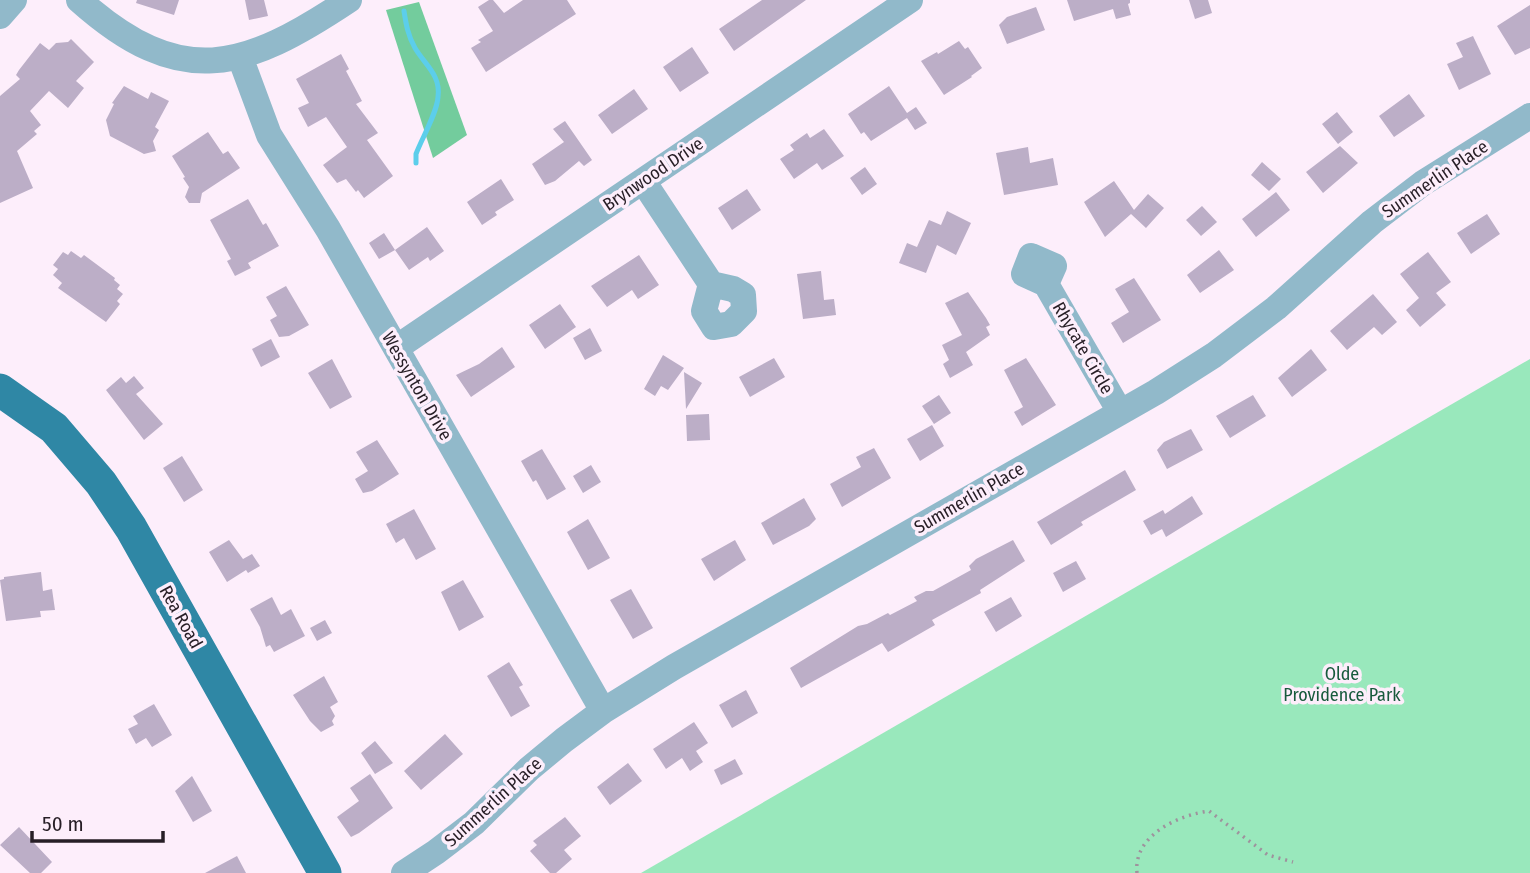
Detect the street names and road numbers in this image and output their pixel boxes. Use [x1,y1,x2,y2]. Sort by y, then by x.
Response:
street label: Brynwood Drive [599,132,707,216]
street label: Summerlin Place [1378,135,1492,223]
street label: Rhycate Circle [1048,298,1118,398]
street label: Wessynton Drive [377,328,457,444]
street label: Summerlin Place [910,458,1028,538]
street label: Rea Road [155,582,207,652]
street label: Summerlin Place [440,753,546,851]

